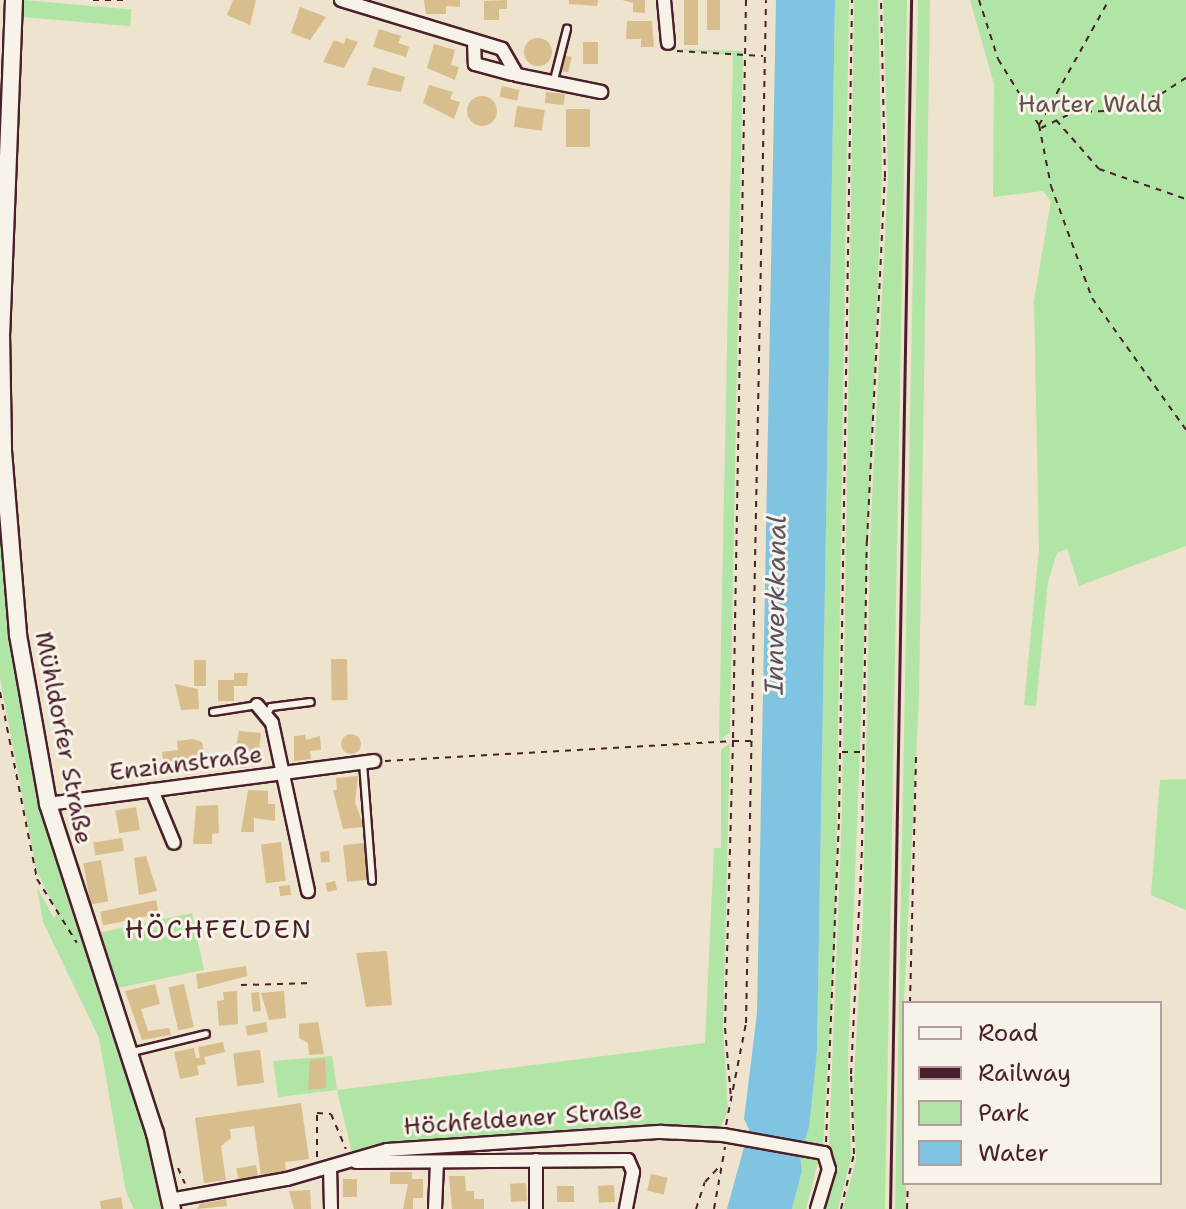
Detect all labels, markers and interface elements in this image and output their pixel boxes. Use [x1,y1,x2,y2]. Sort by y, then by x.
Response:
park label: Harter Wald [1018,91,1162,119]
water label: Innwerkkanal [758,515,792,695]
street label: Mühldorfer Straße [28,629,98,847]
street label: Enzianstraße [108,740,264,788]
district label: HÖCHFELDEN [125,913,313,945]
legend [902,1001,1162,1185]
text: Road [978,1017,1038,1049]
text: Railway [978,1057,1071,1089]
street label: Höchfeldener Straße [403,1096,643,1142]
text: Park [978,1097,1030,1129]
text: Water [978,1137,1049,1169]

